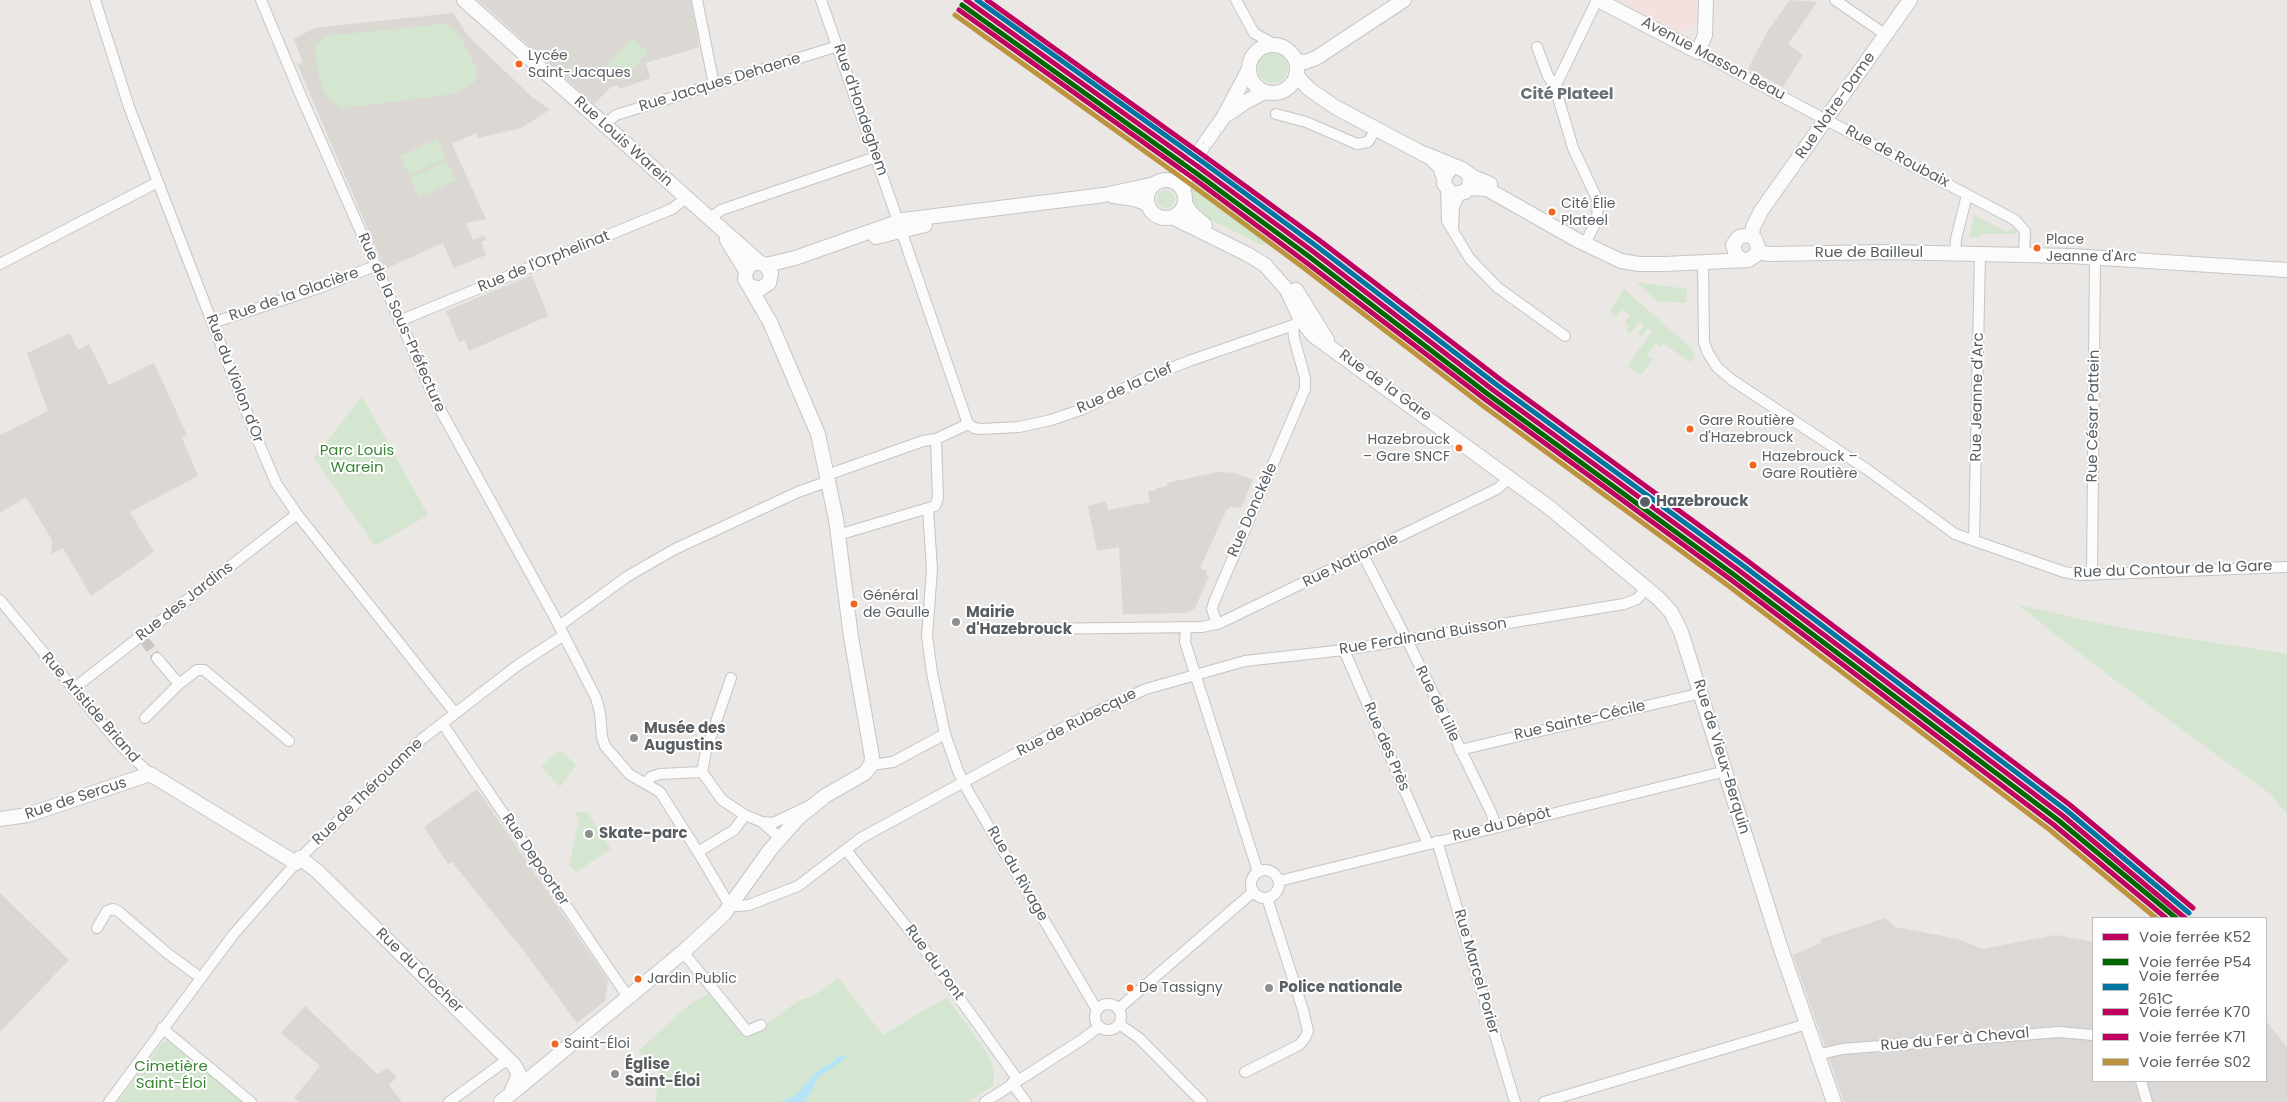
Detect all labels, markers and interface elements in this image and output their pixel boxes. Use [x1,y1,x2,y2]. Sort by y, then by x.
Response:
street label: Avenue Masson Beau [1638,13,1788,105]
street label: Rue d'Hondeghem [829,42,891,178]
place label: Lycée Saint-Jacques [528,48,631,80]
street label: Rue Notre-Dame [1792,49,1880,163]
street label: Rue Jacques Dehaene [637,50,803,116]
marker: Lycée Saint-Jacques [514,59,524,69]
district label: Cité Plateel [1520,85,1614,105]
street label: Rue Louis Warein [570,93,676,191]
street label: Rue de Roubaix [1842,122,1952,192]
place label: Cité Élie Plateel [1561,196,1616,228]
marker: Cité Élie Plateel [1547,207,1557,217]
street label: Rue de l'Orphelinat [475,227,613,297]
street label: Rue de la Sous-Préfecture [353,231,449,415]
place label: Place Jeanne d'Arc [2046,232,2137,264]
marker: Place Jeanne d'Arc [2032,243,2042,253]
street label: Rue de Bailleul [1815,244,1923,262]
street label: Rue de la Glacière [227,264,361,326]
street label: Rue du Violon d'Or [201,312,267,446]
street label: Rue Jeanne d'Arc [1968,332,1988,462]
street label: Rue de la Gare [1335,346,1435,426]
street label: Rue César Pattein [2084,349,2104,483]
street label: Rue de la Clef [1074,360,1176,418]
place label: Gare Routière d'Hazebrouck [1699,413,1795,446]
marker: Gare Routière d'Hazebrouck [1685,424,1695,434]
place label: Hazebrouck – Gare SNCF [1363,432,1450,464]
park label: Parc Louis Warein [320,442,394,477]
marker: Hazebrouck – Gare SNCF [1454,443,1464,453]
place label: Hazebrouck – Gare Routière [1762,449,1858,482]
street label: Rue Donckèle [1224,460,1282,560]
marker: Hazebrouck – Gare Routière [1748,460,1758,470]
place label: Hazebrouck [1656,493,1748,511]
marker: Hazebrouck [1638,495,1652,509]
street label: Rue Nationale [1300,530,1402,592]
street label: Rue du Contour de la Gare [2073,558,2273,582]
street label: Rue des Jardins [133,559,237,645]
place label: Général de Gaulle [863,588,930,620]
marker: Général de Gaulle [849,599,859,609]
place label: Mairie d'Hazebrouck [966,604,1072,639]
street label: Rue Ferdinand Buisson [1338,615,1508,659]
marker: Mairie d'Hazebrouck [950,616,962,628]
street label: Rue Aristide Briand [37,649,143,767]
street label: Rue de Lille [1411,663,1463,745]
street label: Rue de Vieux-Berquin [1689,677,1753,837]
street label: Rue de Rubecque [1014,685,1140,761]
street label: Rue Sainte-Cécile [1513,697,1647,745]
street label: Rue des Près [1359,700,1413,794]
place label: Musée des Augustins [644,720,726,755]
marker: Musée des Augustins [628,732,640,744]
street label: Rue de Thérouanne [309,735,427,849]
street label: Rue de Sercus [23,774,129,824]
street label: Rue du Dépôt [1451,804,1553,846]
street label: Rue Depoorter [498,811,572,909]
street label: Rue du Rivage [983,823,1051,925]
place label: Skate-parc [599,825,688,843]
marker: Skate-parc [583,828,595,840]
street label: Rue Marcel Porier [1450,907,1502,1037]
legend [2092,917,2267,1082]
street label: Rue du Pont [901,922,967,1004]
street label: Rue du Clocher [372,925,466,1017]
text: Voie ferrée K52 [2139,926,2251,947]
text: Voie ferrée P54 [2139,951,2251,972]
text: Voie ferrée 261C [2139,965,2220,1009]
place label: Jardin Public [647,971,737,987]
marker: Jardin Public [633,974,643,984]
place label: Police nationale [1279,979,1403,997]
place label: De Tassigny [1139,980,1223,996]
marker: Police nationale [1263,982,1275,994]
marker: De Tassigny [1125,983,1135,993]
text: Voie ferrée K70 [2139,1001,2250,1022]
street label: Rue du Fer à Cheval [1880,1025,2030,1055]
text: Voie ferrée K71 [2139,1026,2246,1047]
place label: Saint-Éloi [564,1036,630,1052]
marker: Saint-Éloi [550,1039,560,1049]
text: Voie ferrée S02 [2139,1051,2251,1072]
place label: Église Saint-Éloi [625,1056,700,1091]
park label: Cimetière Saint-Éloi [134,1058,208,1093]
marker: Église Saint-Éloi [609,1068,621,1080]

